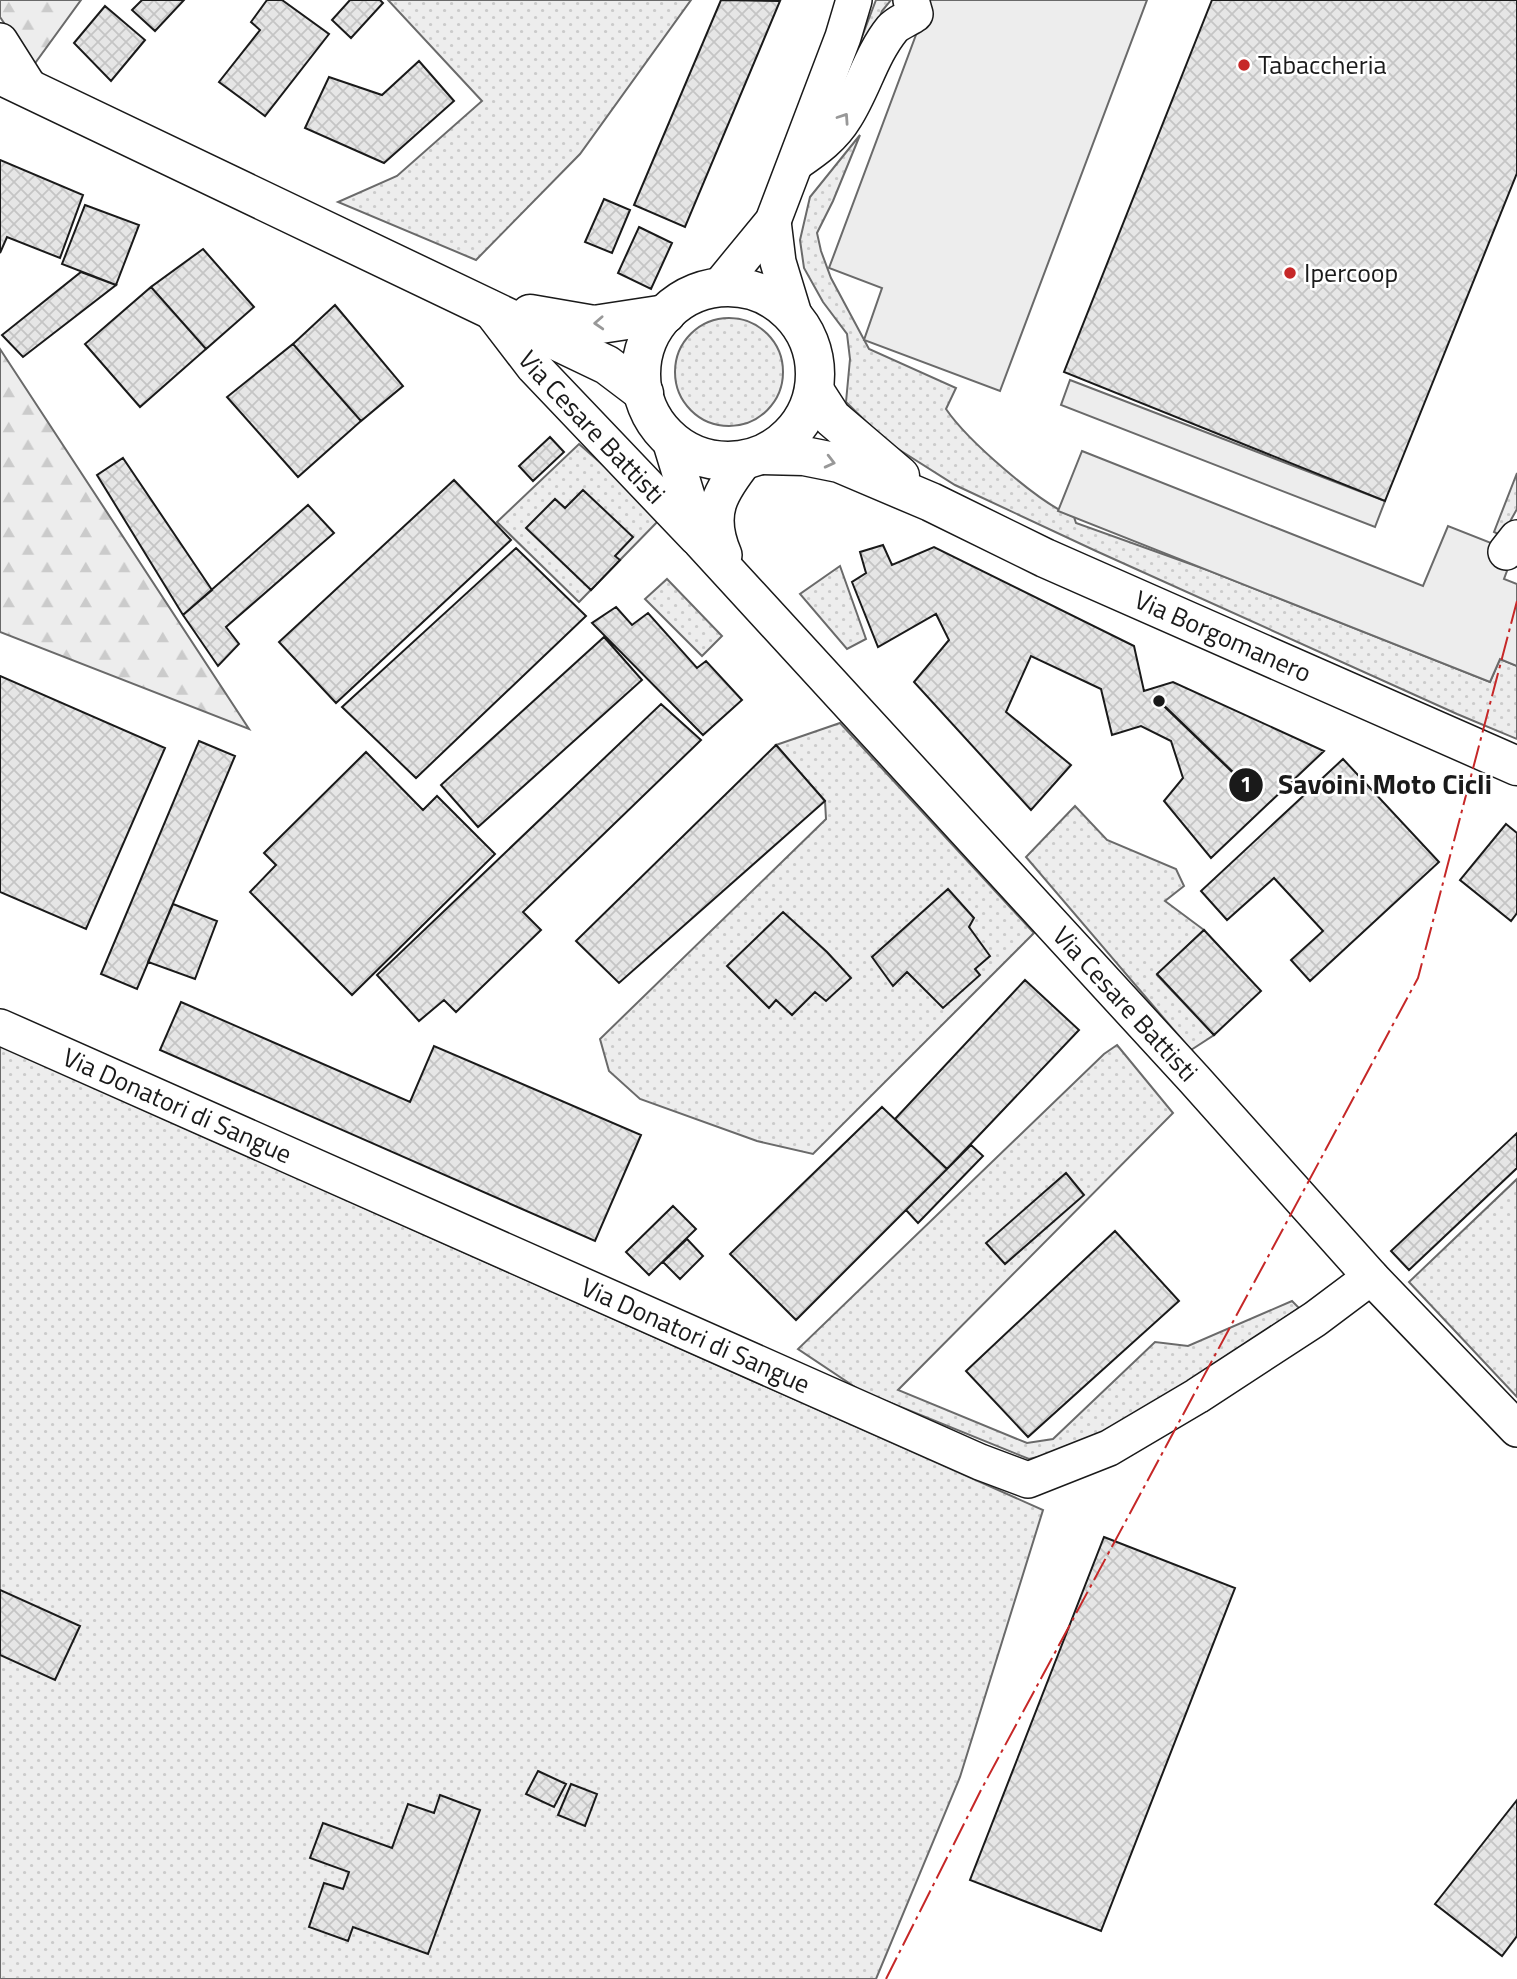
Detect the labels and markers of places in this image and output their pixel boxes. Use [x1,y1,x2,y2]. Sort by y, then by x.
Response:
place label: Tabaccheria [1258,45,1386,84]
marker: Tabaccheria [1236,57,1252,73]
place label: Ipercoop [1304,253,1398,292]
marker: Ipercoop [1282,265,1298,281]
callout: Savoini Moto Cicli [1229,760,1506,809]

